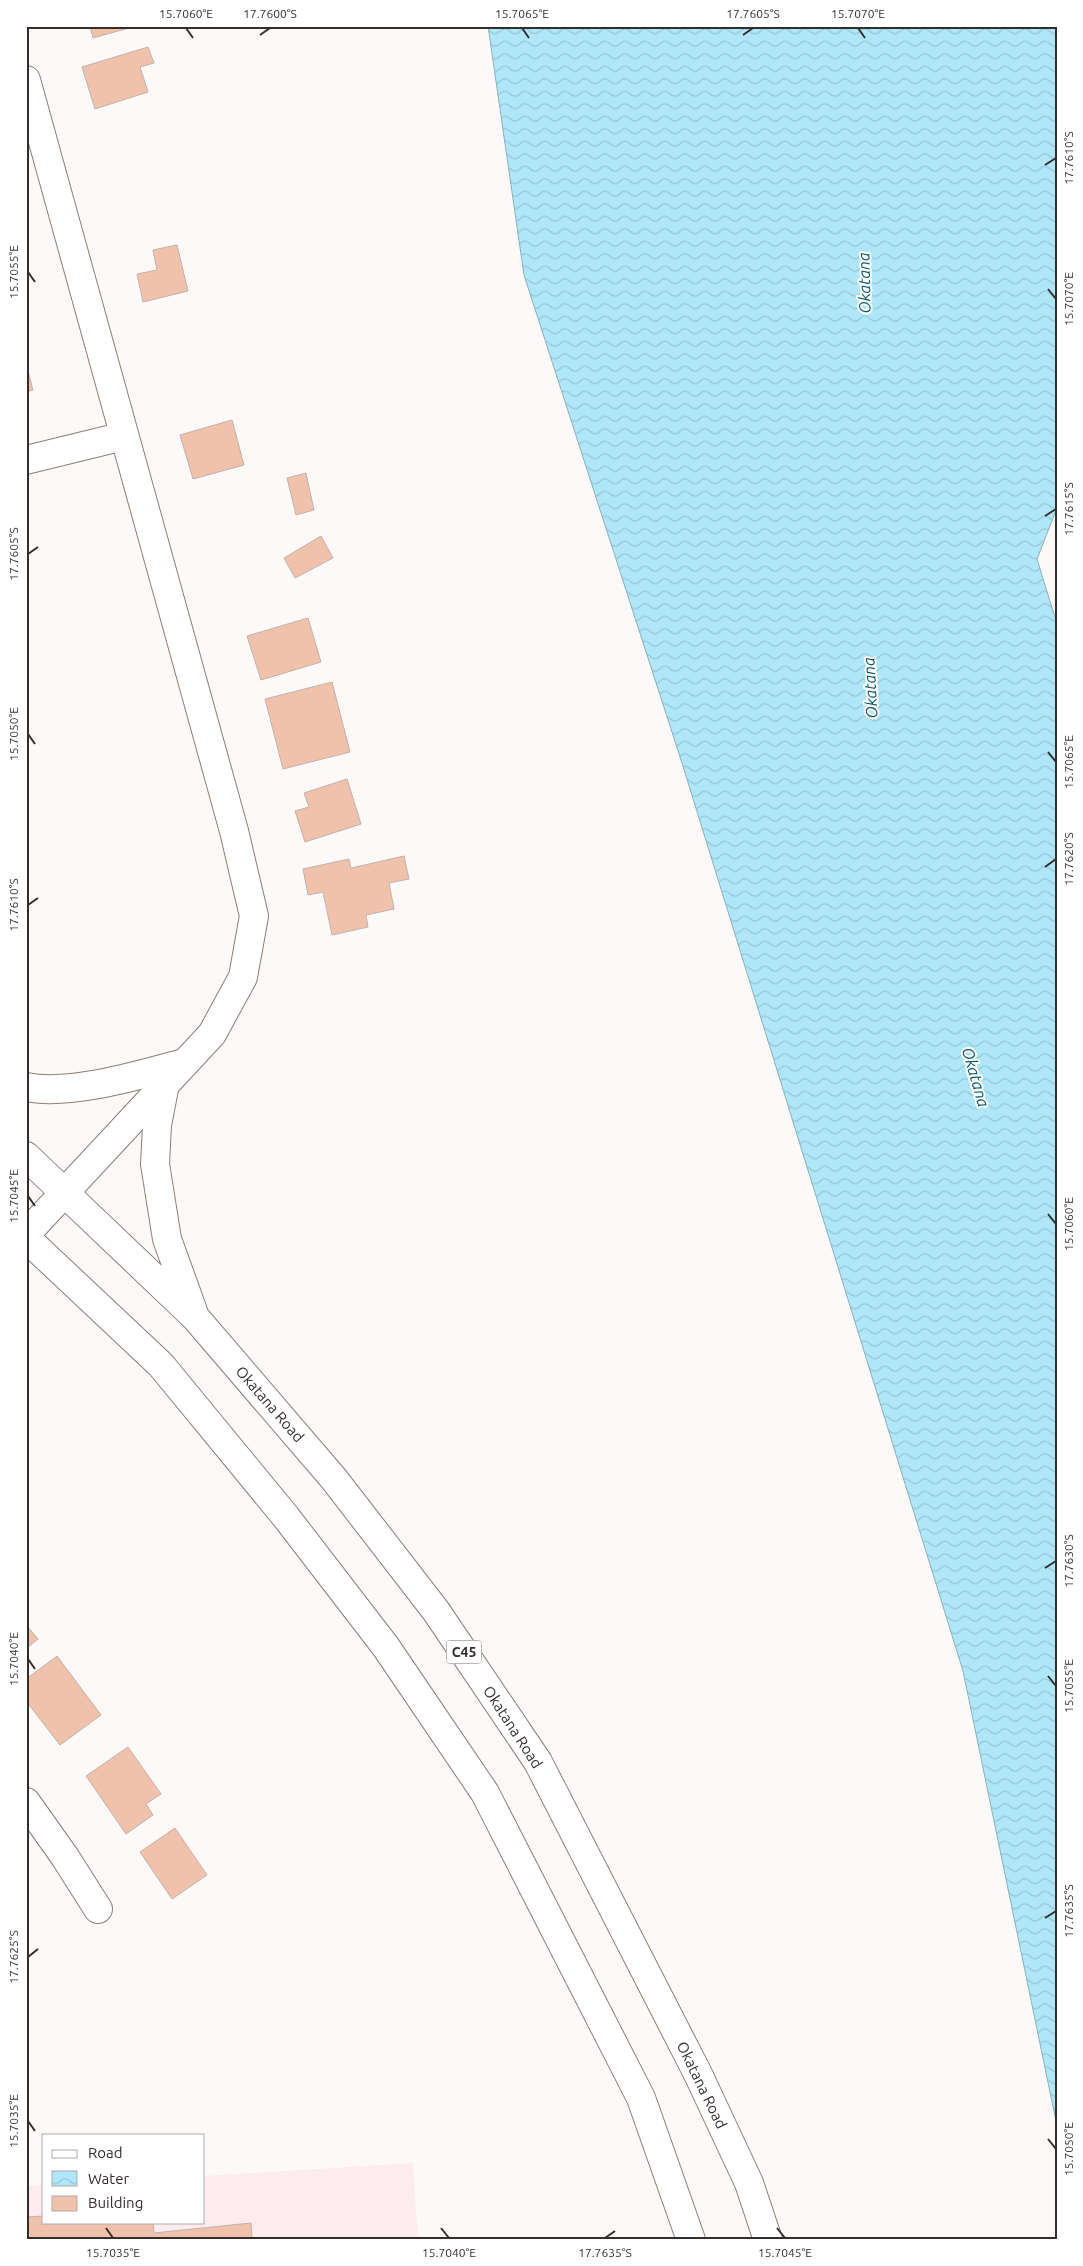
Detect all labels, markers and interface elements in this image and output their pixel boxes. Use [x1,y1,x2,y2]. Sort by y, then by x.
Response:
text: 15.7060°E [159,7,213,20]
text: 17.7600°S [243,7,297,20]
text: 15.7065°E [495,7,549,20]
text: 17.7605°S [726,7,780,20]
text: 15.7070°E [831,7,885,20]
text: 17.7610°S [1062,131,1075,185]
text: 15.7055°E [7,245,20,299]
water label: Okatana [854,252,874,314]
text: 15.7070°E [1062,272,1075,326]
text: 17.7615°S [1062,482,1075,536]
text: 17.7605°S [7,527,20,581]
water label: Okatana [859,657,881,719]
text: 15.7050°E [7,707,20,761]
text: 15.7065°E [1062,735,1075,789]
text: 17.7620°S [1062,832,1075,886]
text: 17.7610°S [7,878,20,932]
water label: Okatana [959,1045,993,1109]
text: 15.7045°E [7,1169,20,1223]
text: 15.7060°E [1062,1197,1075,1251]
street label: Okatana Road [232,1363,308,1445]
text: 17.7630°S [1062,1534,1075,1588]
text: 15.7040°E [7,1632,20,1686]
road number: C45 [446,1640,482,1664]
text: 15.7055°E [1062,1659,1075,1713]
street label: Okatana Road [480,1683,546,1771]
text: 17.7635°S [1062,1884,1075,1938]
text: 17.7625°S [7,1930,20,1984]
street label: Okatana Road [674,2039,730,2131]
text: 15.7035°E [7,2094,20,2148]
text: 15.7050°E [1062,2122,1075,2176]
legend [42,2134,205,2224]
text: Road [88,2144,123,2161]
text: Water [88,2170,129,2187]
text: Building [88,2194,143,2211]
text: 15.7035°E [86,2246,140,2259]
text: 15.7040°E [422,2246,476,2259]
text: 17.7635°S [578,2246,632,2259]
text: 15.7045°E [758,2246,812,2259]

